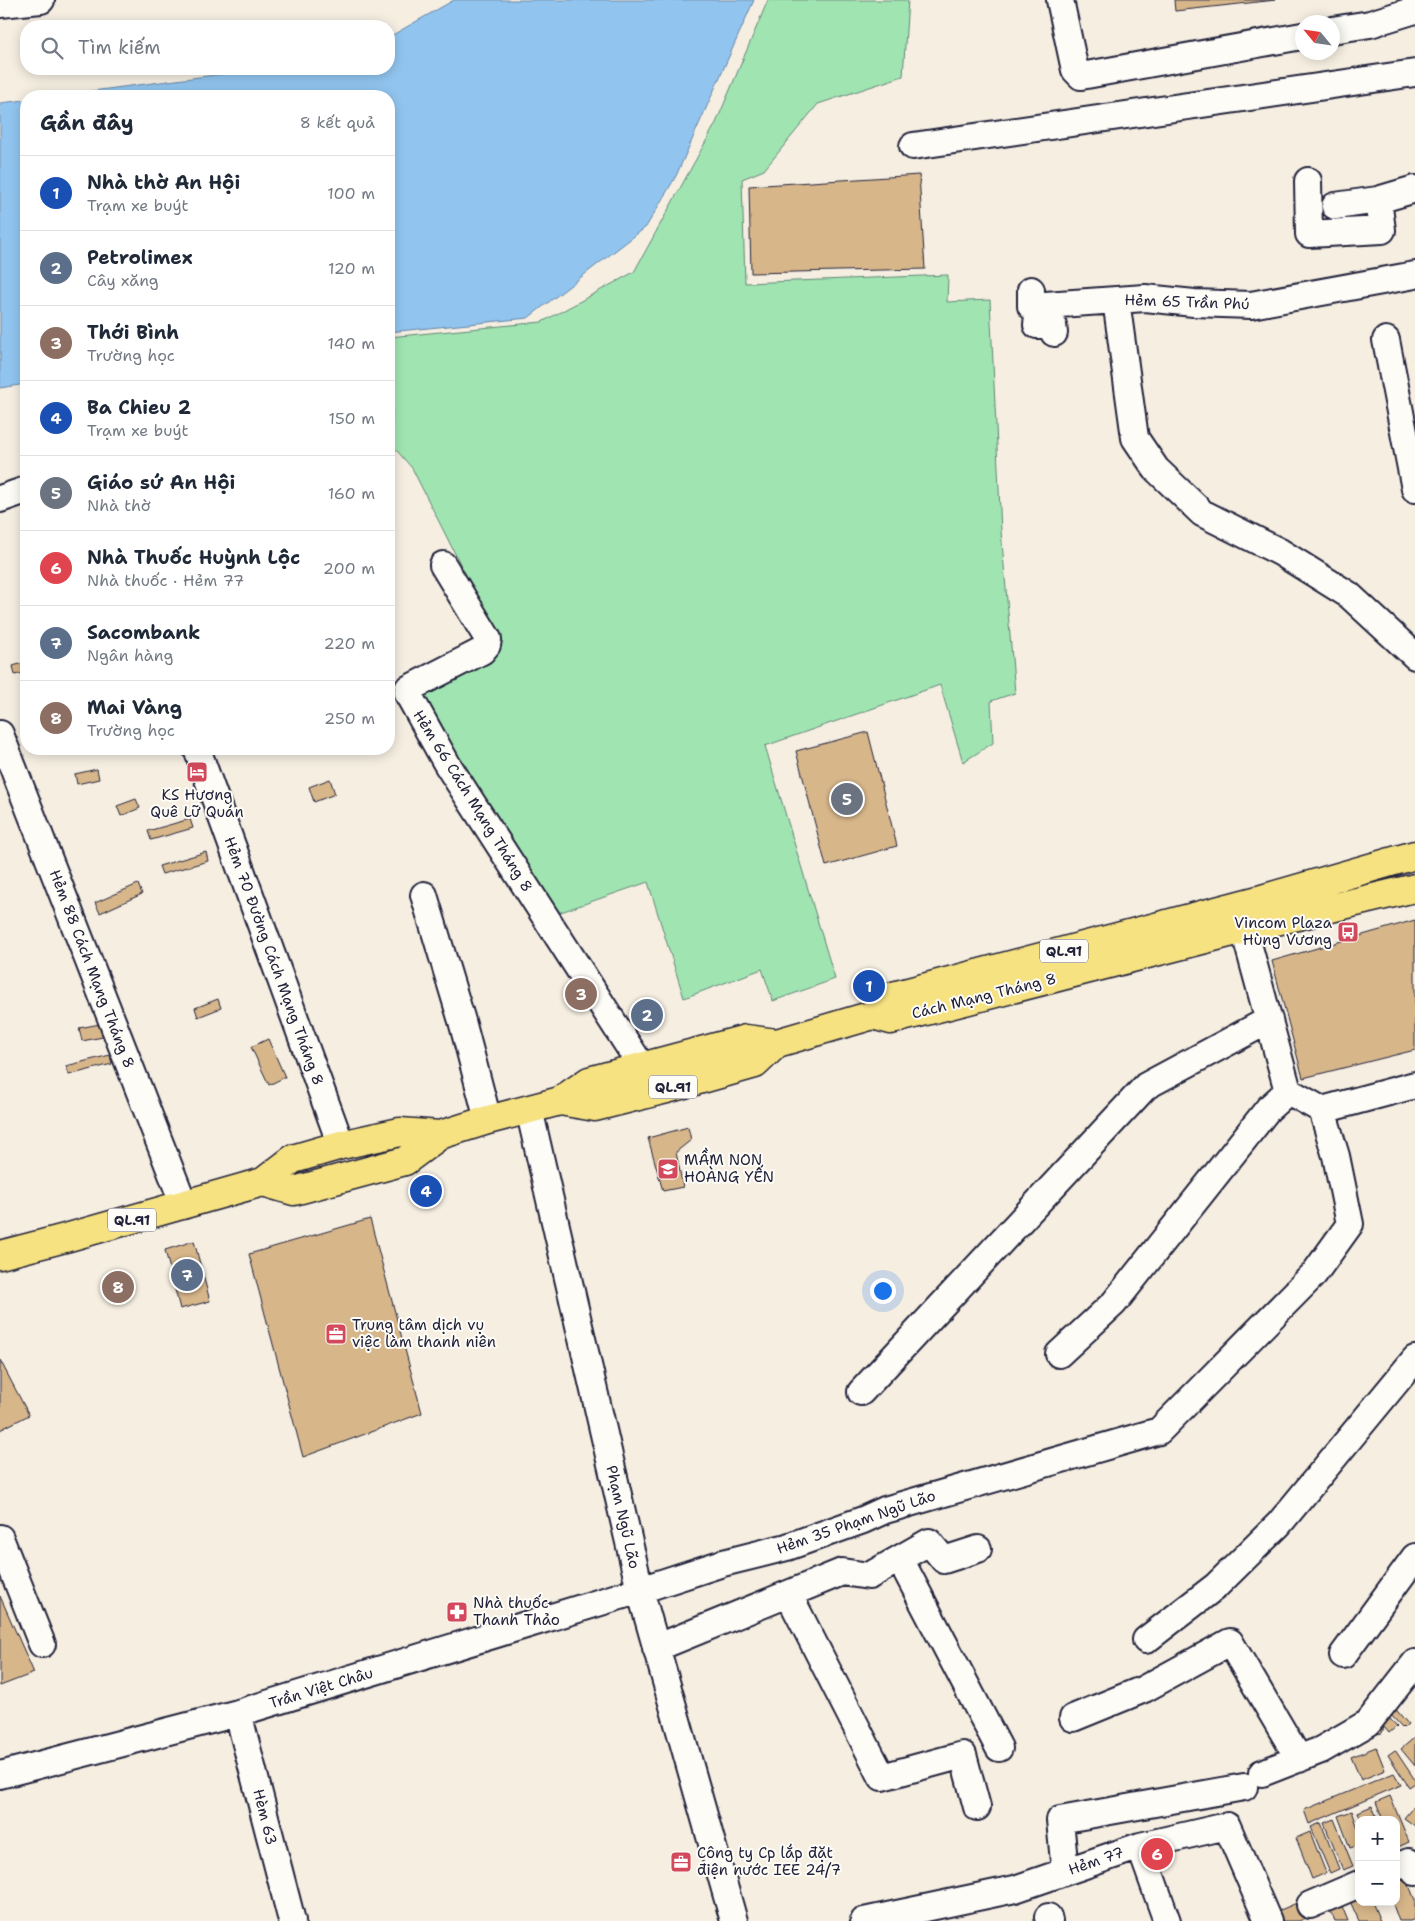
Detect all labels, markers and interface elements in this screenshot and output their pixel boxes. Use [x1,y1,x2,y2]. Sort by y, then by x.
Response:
north arrow [1295,15,1340,60]
search box [20,20,395,75]
icon: search [38,34,66,62]
text: Tìm kiếm [78,35,161,60]
text: Gần đây [40,109,134,137]
text: 8 kết quả [300,112,375,133]
text: Nhà thờ An Hội [87,170,240,195]
text: 1 [52,183,60,204]
text: 100 m [327,183,375,204]
text: Trạm xe buýt [87,195,189,216]
text: Petrolimex [87,245,193,270]
text: 2 [50,258,62,279]
text: 120 m [328,258,375,279]
text: Cây xăng [87,270,159,291]
street label: Hẻm 65 Trần Phú [1124,290,1250,314]
text: Thới Bình [87,320,179,345]
text: 3 [50,333,62,354]
text: 140 m [328,333,375,354]
text: Trường học [87,345,175,366]
text: Ba Chieu 2 [87,395,191,420]
text: 4 [50,408,62,429]
text: 150 m [328,408,375,429]
text: Trạm xe buýt [87,420,189,441]
text: Giáo sứ An Hội [87,470,235,495]
text: 5 [51,483,61,504]
text: 160 m [328,483,375,504]
text: Nhà thờ [87,495,151,516]
text: Nhà Thuốc Huỳnh Lộc [87,545,300,570]
text: 6 [50,558,62,579]
text: 200 m [323,558,375,579]
text: Nhà thuốc · Hẻm 77 [87,570,244,591]
text: Sacombank [87,620,200,645]
text: 7 [50,633,62,654]
text: 220 m [323,633,375,654]
text: Ngân hàng [87,645,173,666]
text: Mai Vàng [87,695,182,720]
street label: Hẻm 66 Cách Mạng Tháng 8 [409,706,537,896]
text: 8 [50,708,62,729]
text: 250 m [324,708,375,729]
text: Trường học [87,720,175,741]
hotel icon: KS Hương Quê Lữ Quán [185,760,209,784]
pin: 5 [831,780,863,818]
place label: KS Hương Quê Lữ Quán [150,785,244,822]
street label: Hẻm 70 Đường Cách Mạng Tháng 8 [220,834,328,1088]
street label: Hẻm 88 Cách Mạng Tháng 8 [45,867,139,1071]
place label: Vincom Plaza Hùng Vương [1234,913,1333,950]
bus stop icon: Vincom Plaza Hùng Vương [1336,920,1360,944]
road number: QL.91 [1040,939,1088,962]
pin: 1 [853,967,885,1005]
street label: Cách Mạng Tháng 8 [910,968,1058,1024]
pin: 3 [565,975,597,1013]
pin: 2 [631,996,663,1034]
road number: QL.91 [649,1076,697,1098]
place label: MẦM NON HOÀNG YẾN [684,1147,774,1187]
school or university icon: MẦM NON HOÀNG YẾN [656,1157,680,1181]
pin: 4 [410,1172,442,1210]
road number: QL.91 [108,1208,156,1232]
pin: 7 [171,1256,203,1294]
pin: 8 [102,1268,134,1306]
your location [870,1278,896,1304]
place label: Trung tâm dịch vụ việc làm thanh niên [352,1315,496,1352]
office icon: Trung tâm dịch vụ việc làm thanh niên [324,1322,348,1346]
street label: Phạm Ngũ Lão [601,1463,645,1571]
street label: Hẻm 35 Phạm Ngũ Lão [774,1485,938,1559]
place label: Nhà thuốc Thanh Thảo [473,1593,560,1630]
pharmacy icon: Nhà thuốc Thanh Thảo [445,1600,469,1624]
street label: Trần Việt Châu [267,1663,375,1713]
street label: Hèm 63 [248,1787,282,1847]
map controls [1355,1816,1400,1906]
button: + [1355,1816,1400,1861]
pin: 6 [1141,1835,1173,1873]
street label: Hẻm 77 [1066,1842,1126,1880]
place label: Công ty Cp lắp đặt điện nước IEE 24/7 [697,1843,841,1880]
office icon: Công ty Cp lắp đặt điện nước IEE 24/7 [669,1850,693,1874]
button: − [1355,1861,1400,1906]

